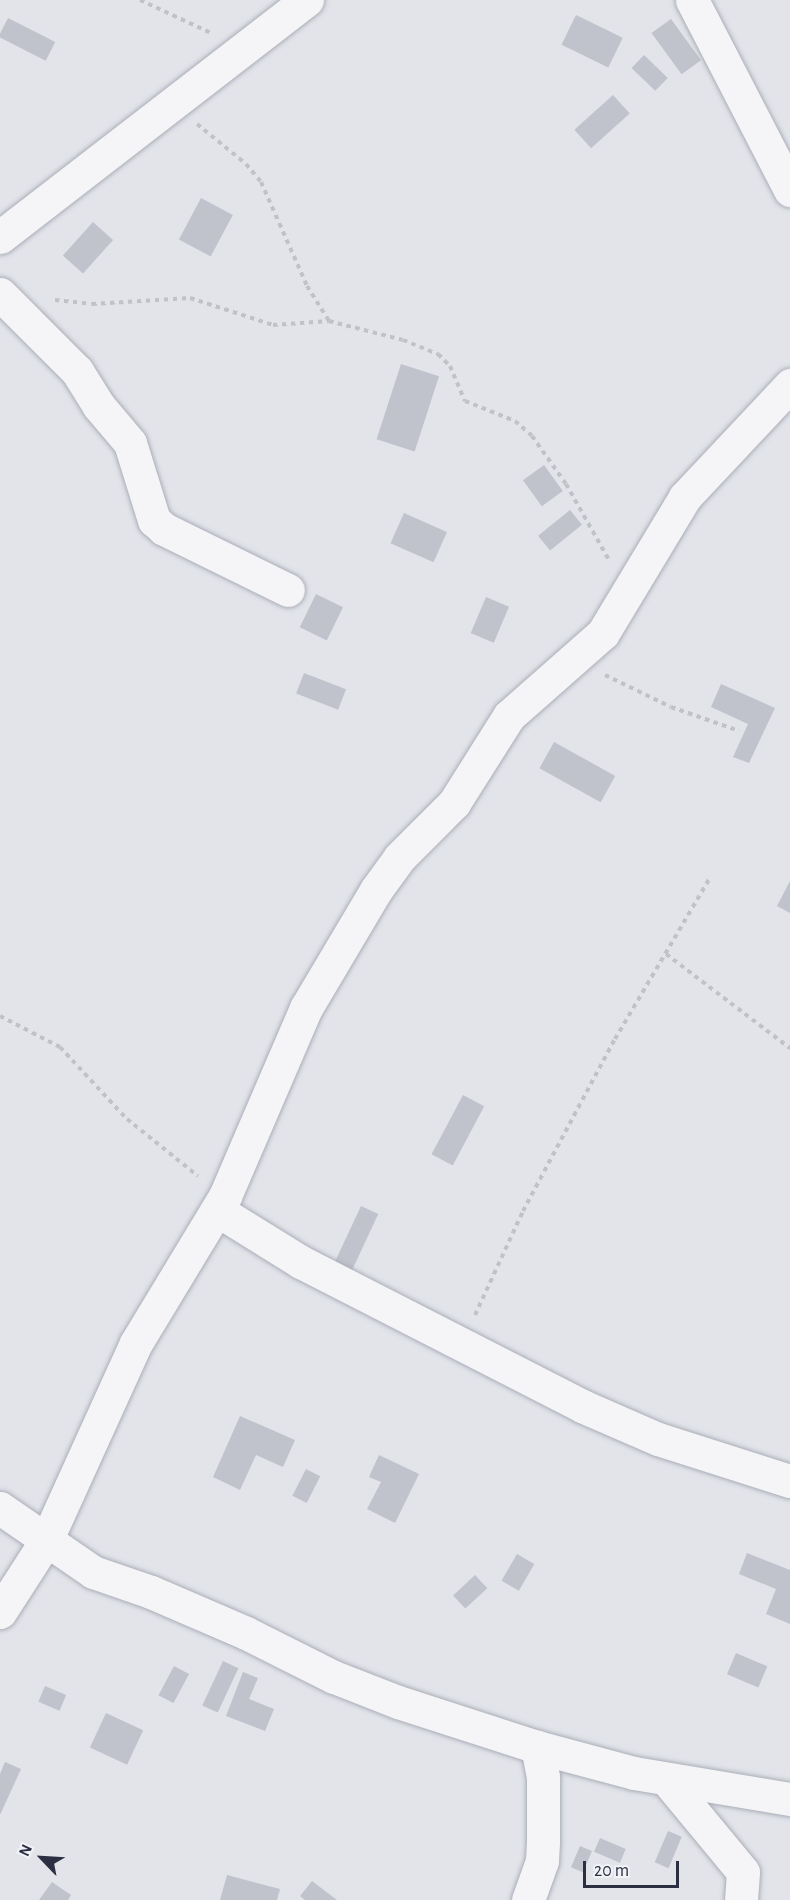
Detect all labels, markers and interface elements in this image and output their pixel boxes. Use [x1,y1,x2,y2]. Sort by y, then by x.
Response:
north arrow [12,1828,72,1888]
text: N [16,1842,35,1859]
scale bar [586,1849,682,1887]
text: 20 m [594,1862,629,1880]

